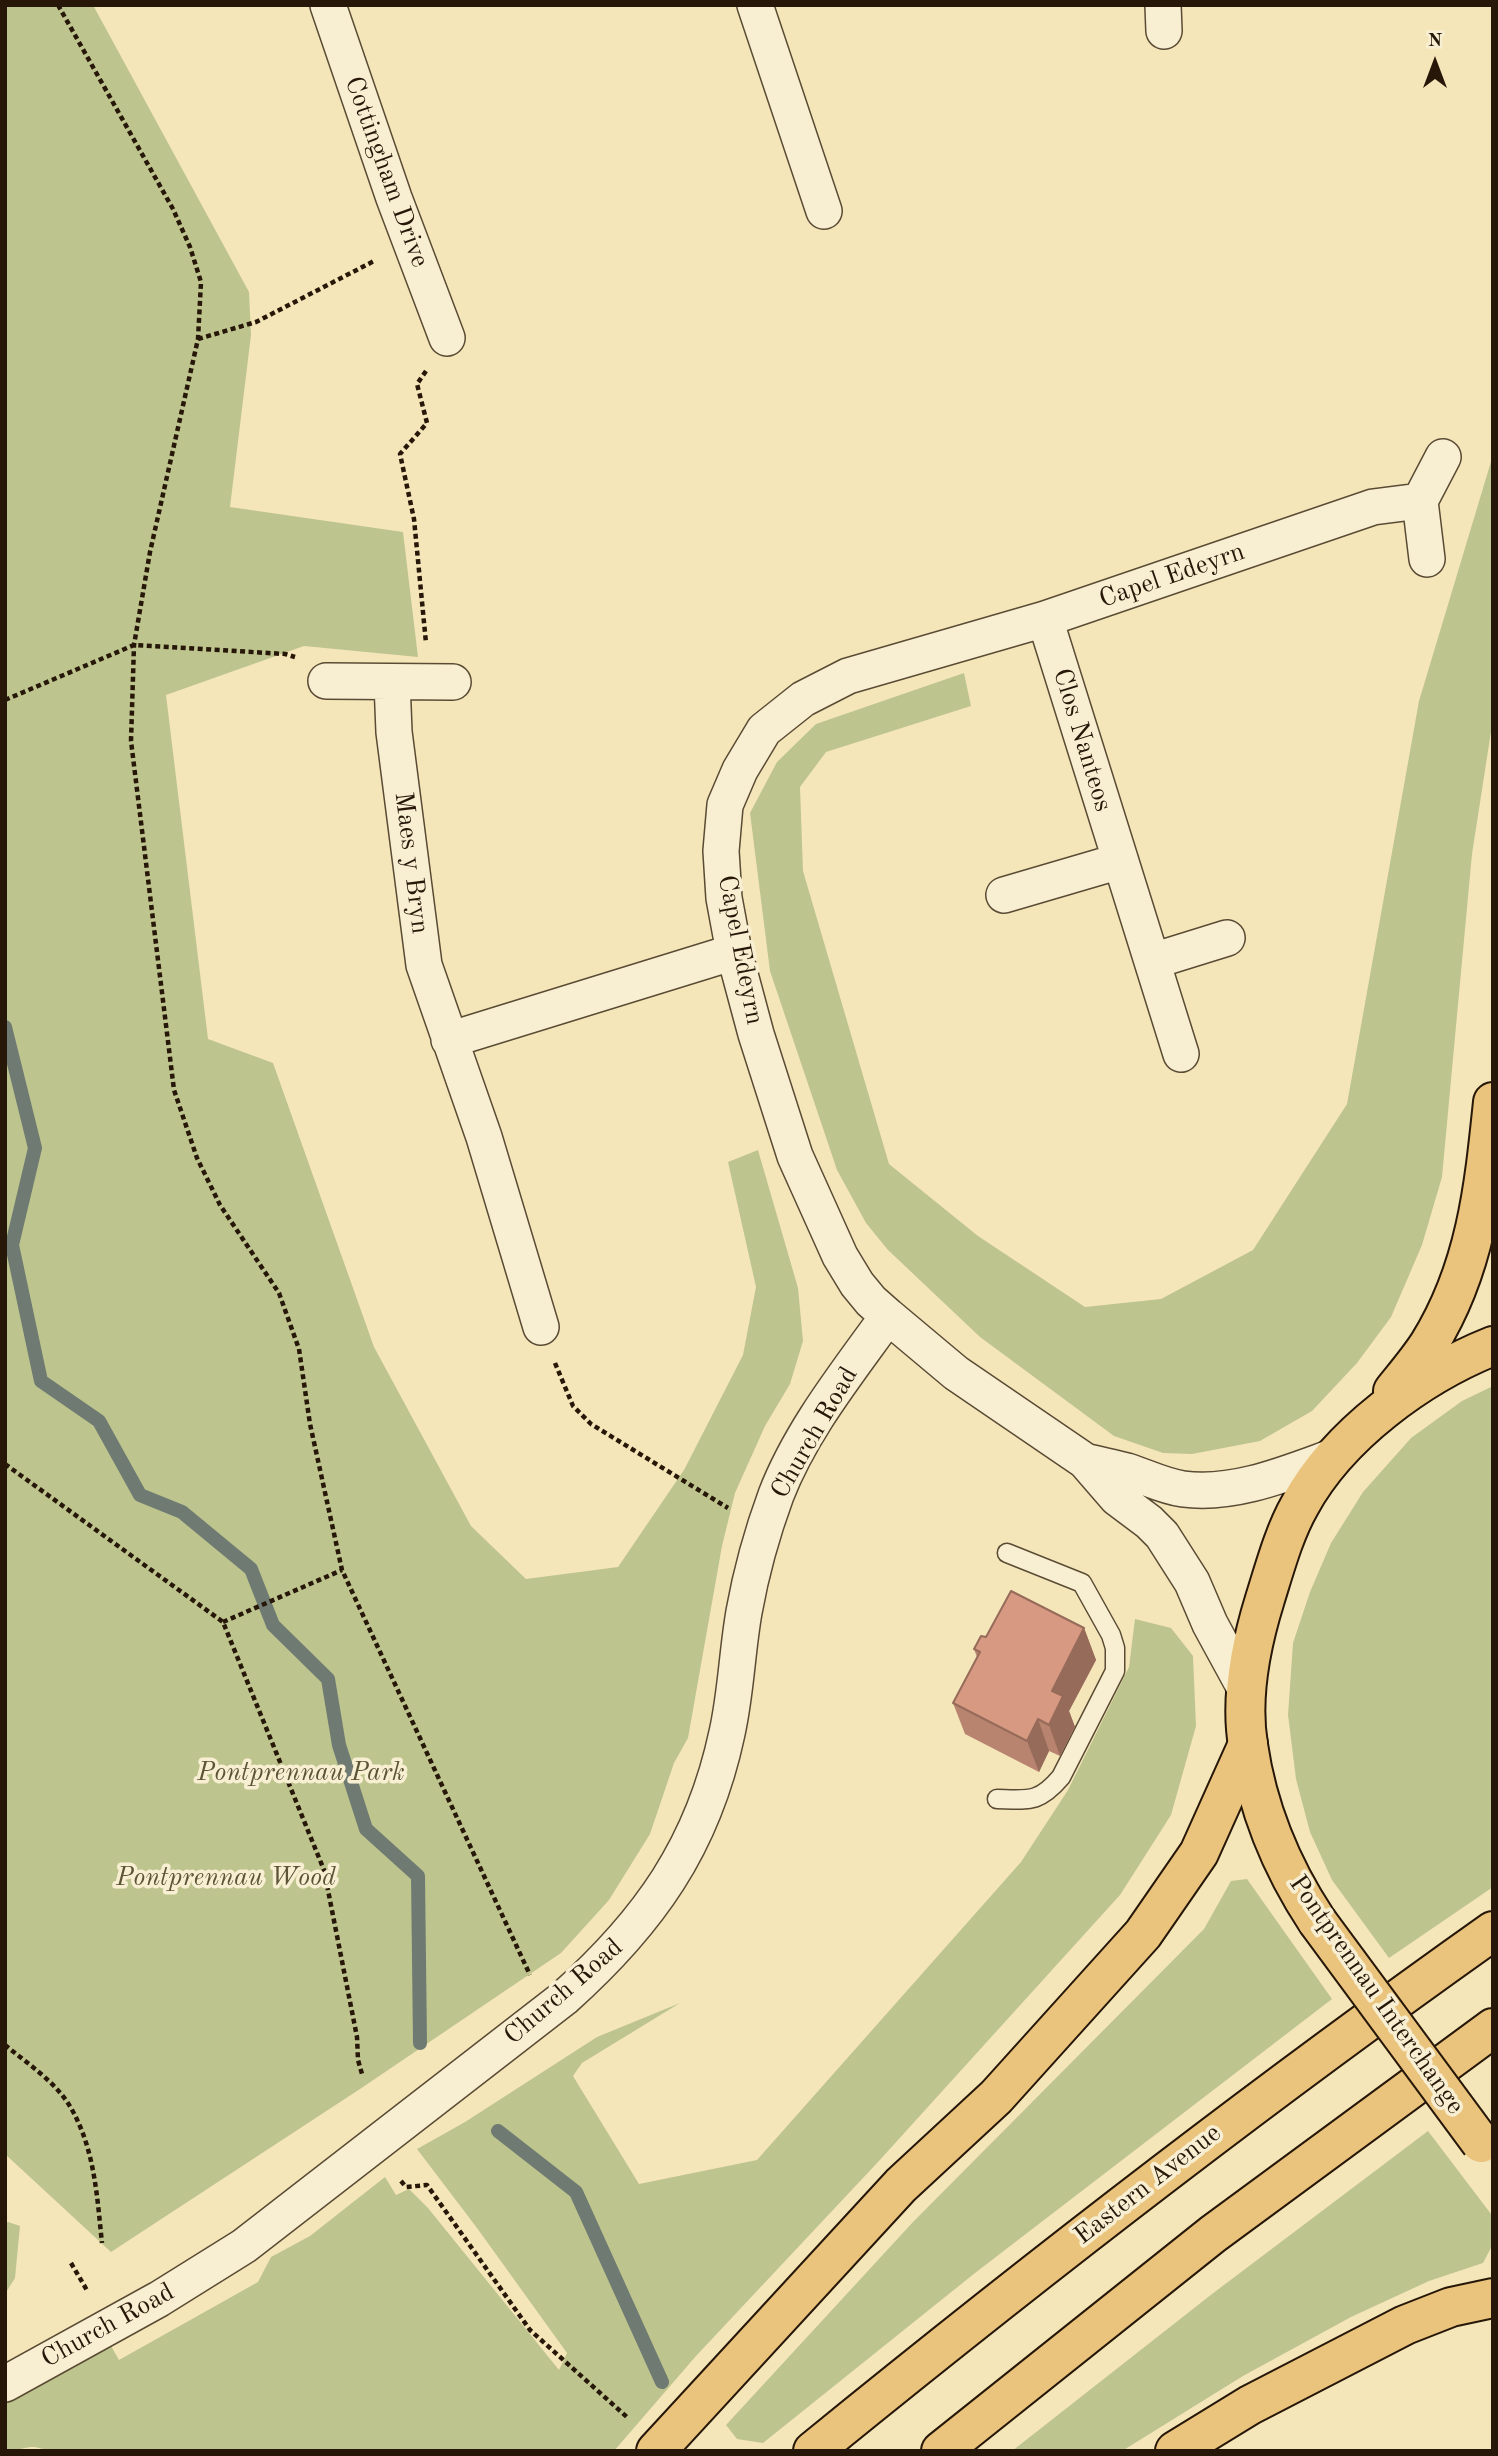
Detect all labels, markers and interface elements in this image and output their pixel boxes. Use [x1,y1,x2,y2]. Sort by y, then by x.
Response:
north arrow [1400,28,1470,98]
text: N [1428,32,1442,51]
street label: Cottingham Drive [337,72,435,272]
street label: Capel Edeyrn [1095,537,1249,615]
street label: Clos Nanteos [1045,665,1119,815]
street label: Maes y Bryn [387,790,435,936]
street label: Capel Edeyrn [710,872,770,1028]
street label: Church Road [765,1362,865,1504]
park label: Pontprennau Park [197,1757,405,1789]
park label: Pontprennau Wood [116,1862,336,1894]
street label: Pontprennau Interchange [1282,1869,1470,2121]
street label: Church Road [498,1932,630,2052]
street label: Eastern Avenue [1068,2118,1228,2252]
street label: Church Road [36,2277,180,2375]

